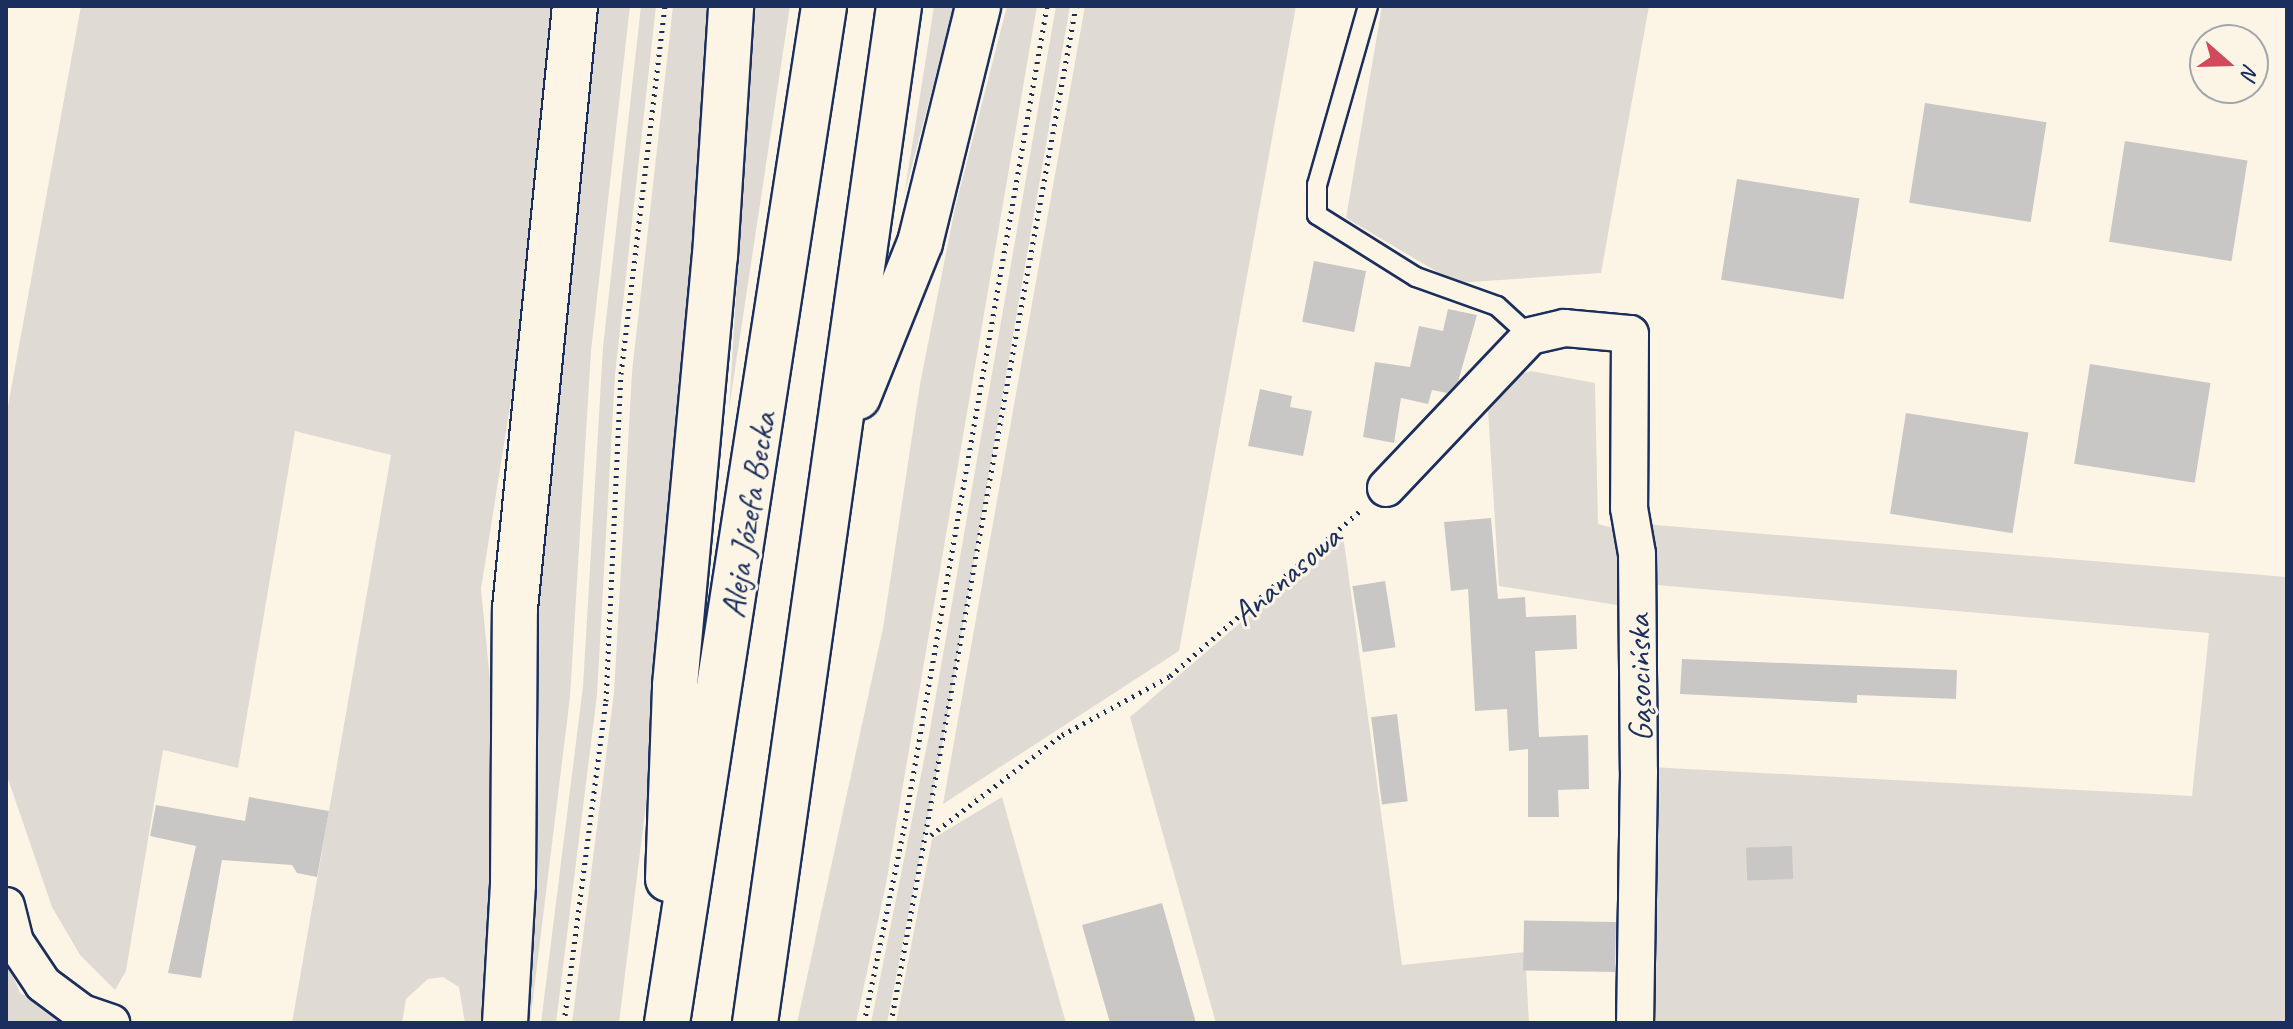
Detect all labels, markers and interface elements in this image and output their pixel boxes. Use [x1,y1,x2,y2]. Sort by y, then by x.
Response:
north arrow [2189,24,2269,104]
text: N [2234,60,2265,83]
street label: Aleja Józefa Becka [712,410,784,620]
street label: Ananasowa [1223,516,1349,634]
street label: Gąsocińska [1617,614,1661,742]

